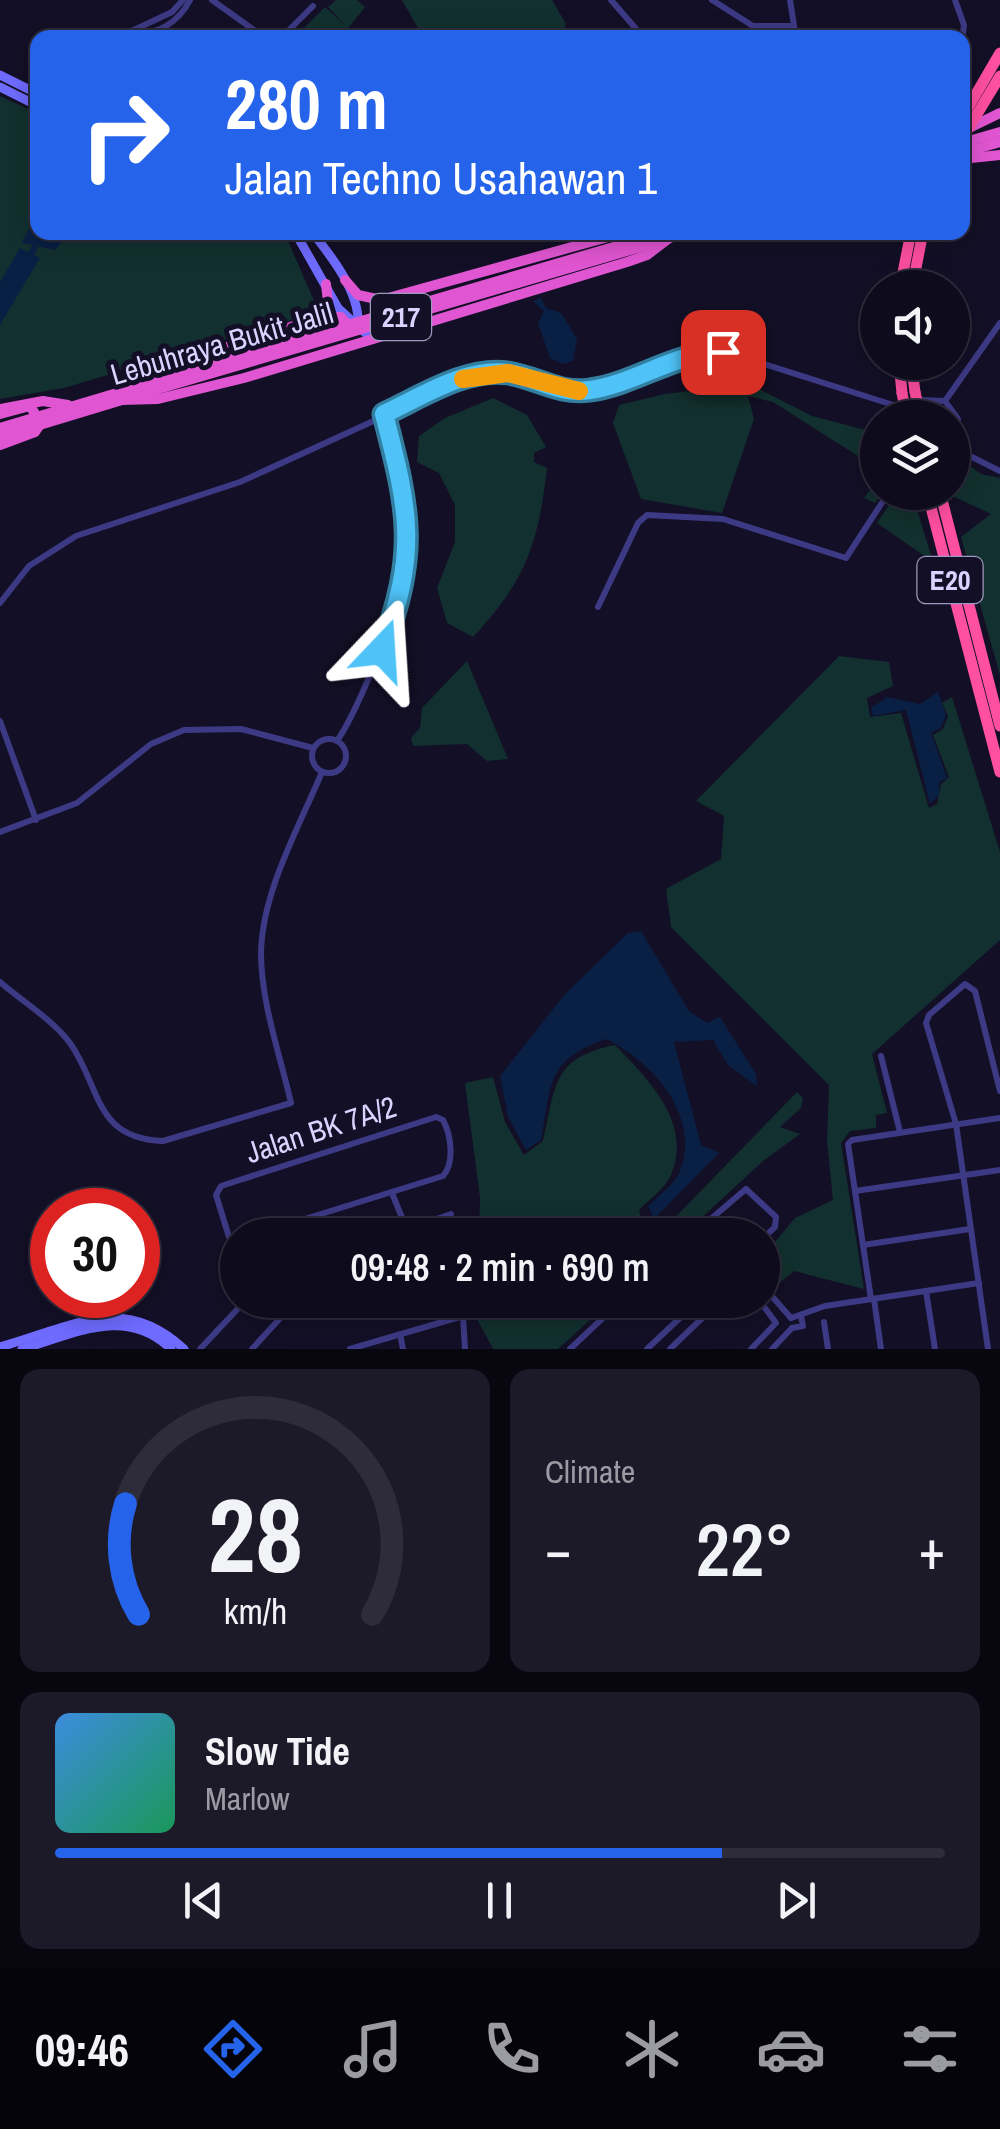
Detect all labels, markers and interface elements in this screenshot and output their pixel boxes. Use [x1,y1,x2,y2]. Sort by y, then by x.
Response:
text: 280 m [225,57,388,151]
icon: right [60,70,190,200]
text: Jalan Techno Usahawan 1 [225,147,657,208]
map controls [860,270,970,510]
button: sound [860,270,970,380]
street label: Lebuhraya Bukit Jalil [106,292,338,394]
road number: 217 [371,294,431,340]
pin [681,310,766,395]
icon: arrive [696,325,751,380]
button: layers [860,400,970,510]
road number: E20 [918,557,982,603]
position arrow [330,598,434,702]
street label: Jalan BK 7A/2 [240,1086,401,1172]
speed limit sign: 30 [30,1188,160,1318]
text: 09:48 · 2 min · 690 m [350,1242,650,1293]
text: Climate [545,1450,635,1493]
text: 28 [208,1464,302,1604]
text: 22° [696,1498,794,1599]
text: − [545,1512,571,1586]
text: + [919,1512,945,1586]
text: km/h [223,1587,287,1635]
text: Slow Tide [205,1726,350,1777]
text: Marlow [205,1777,290,1820]
icon: previous [176,1873,231,1928]
icon: pause [472,1873,527,1928]
icon: next [769,1873,824,1928]
icon: directions [198,2014,268,2084]
icon: music [338,2014,408,2084]
icon: phone [477,2014,547,2084]
icon: climate [617,2014,687,2084]
icon: car [756,2014,826,2084]
icon: filters [895,2014,965,2084]
text: 09:46 [35,2019,129,2080]

